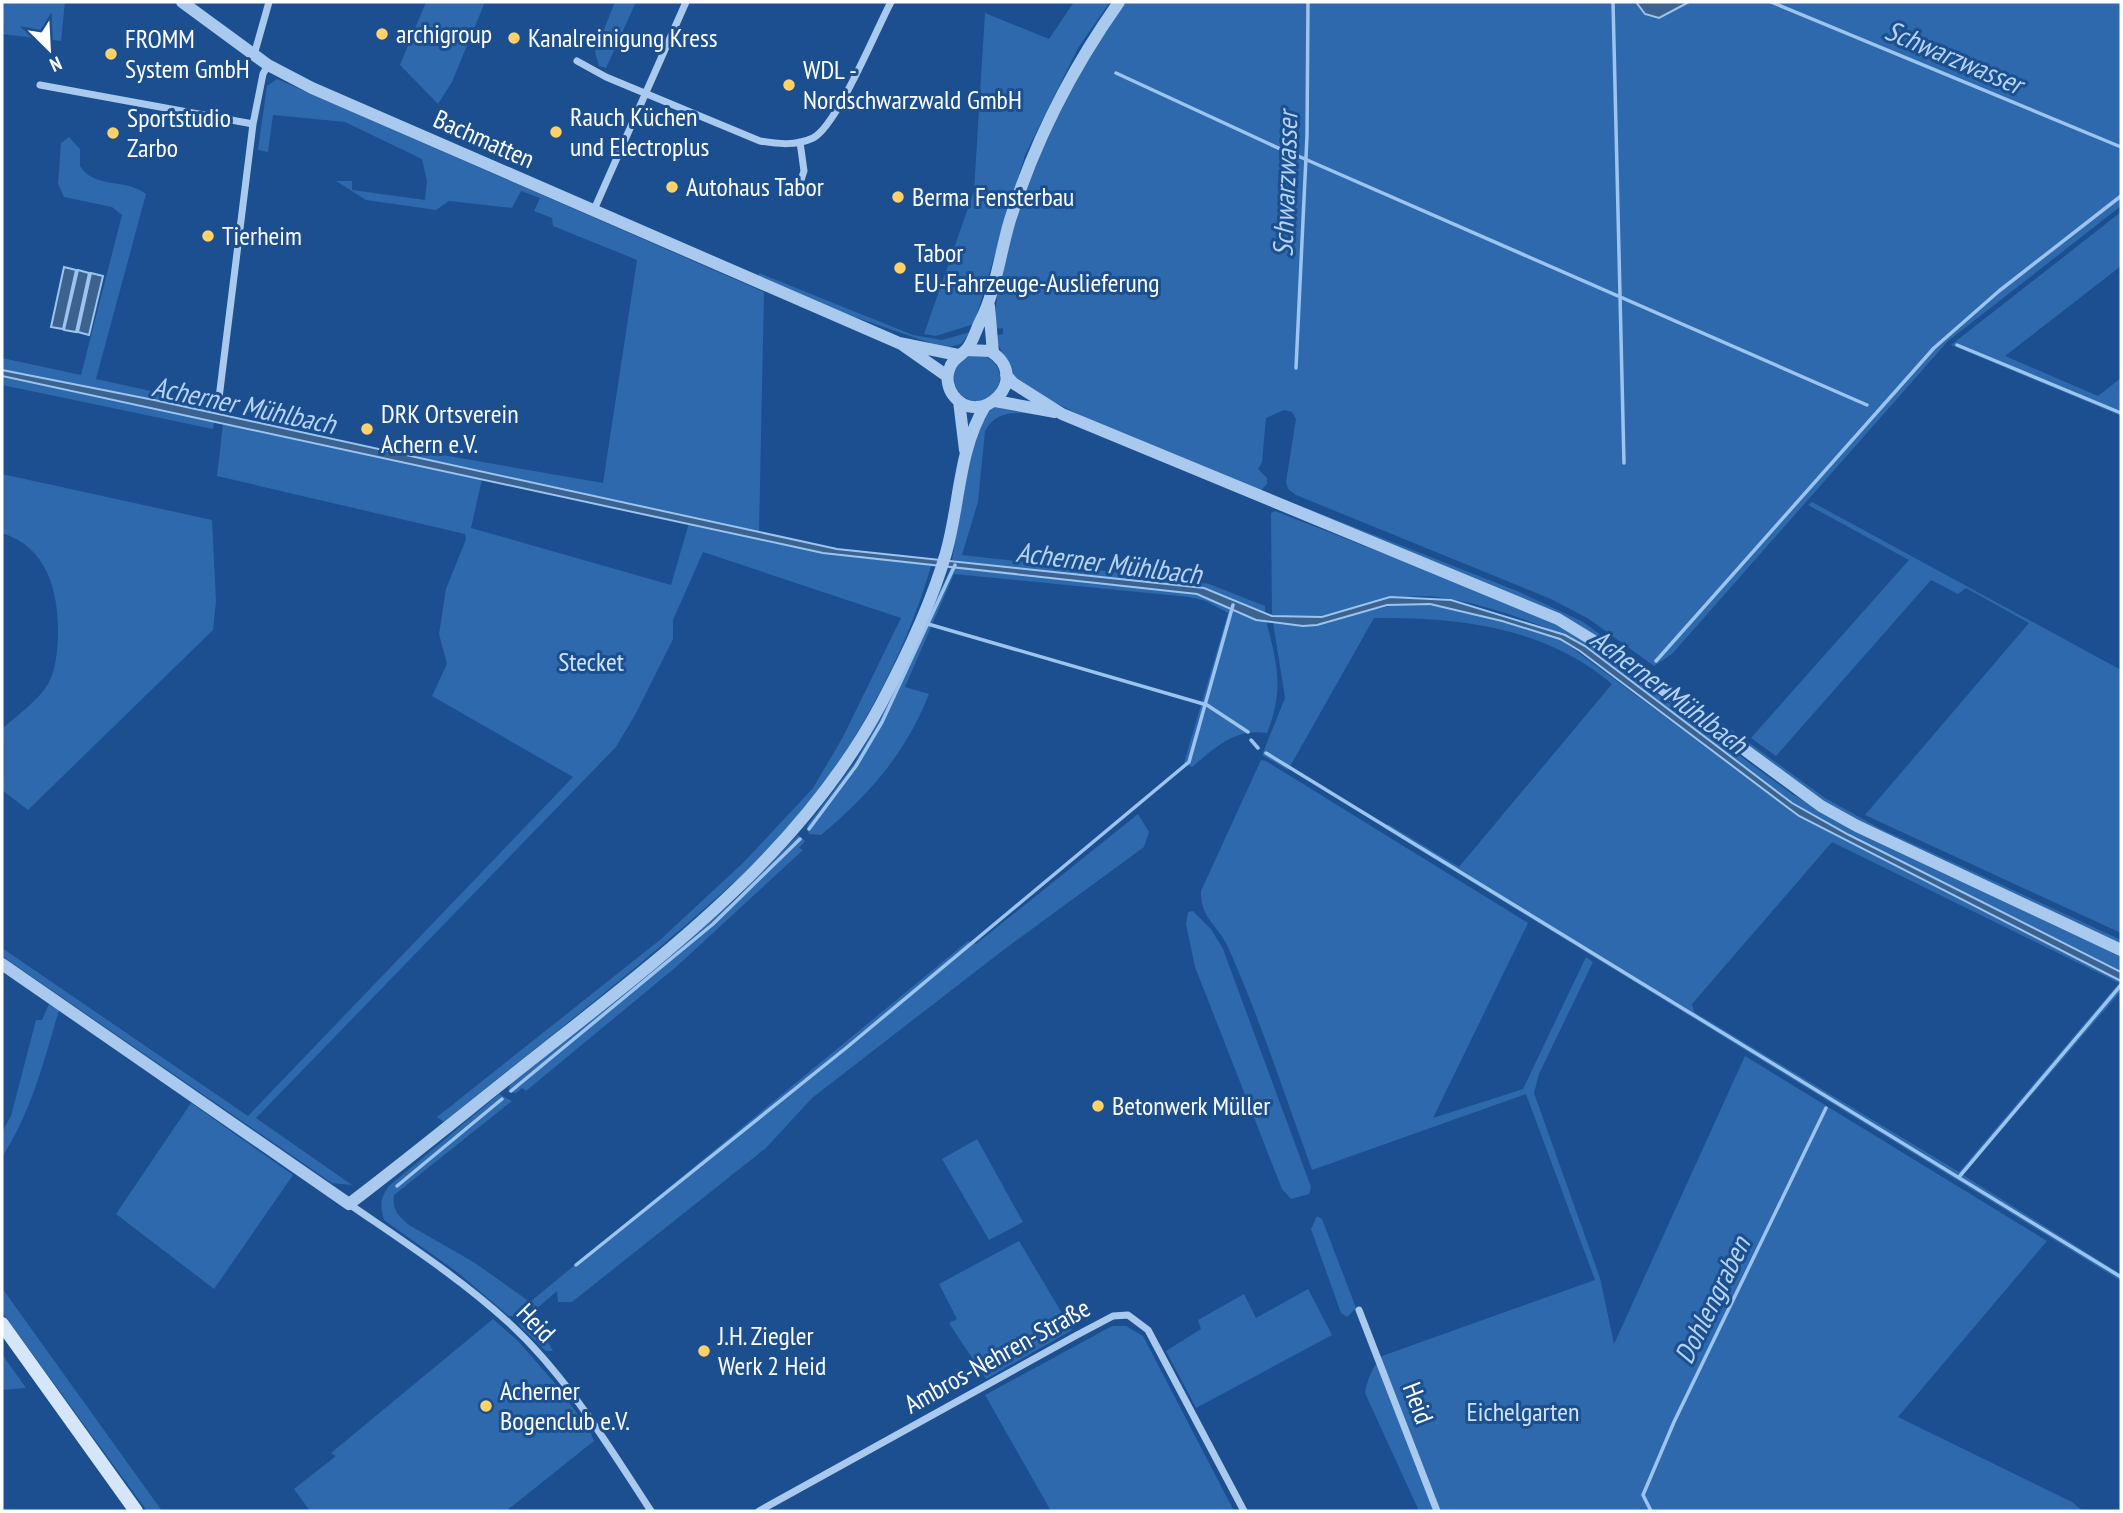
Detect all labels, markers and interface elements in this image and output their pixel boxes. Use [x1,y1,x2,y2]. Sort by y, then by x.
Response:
water label: Schwarzwasser [1880,11,2032,104]
north arrow [14,14,84,84]
place label: archigroup [396,17,492,50]
place label: Kanalreinigung Kress [528,21,718,54]
place label: FROMM System GmbH [125,22,250,85]
marker: archigroup [374,26,390,42]
marker: Kanalreinigung Kress [506,30,522,46]
marker: FROMM System GmbH [103,46,119,62]
text: N [46,51,65,78]
place label: WDL - Nordschwarzwald GmbH [803,53,1022,116]
marker: WDL - Nordschwarzwald GmbH [781,77,797,93]
place label: Rauch Küchen und Electroplus [570,100,709,163]
place label: Sportstudio Zarbo [127,101,231,164]
street label: Bachmatten [429,102,540,175]
water label: Schwarzwasser [1263,106,1306,257]
marker: Rauch Küchen und Electroplus [548,124,564,140]
marker: Sportstudio Zarbo [105,125,121,141]
place label: Autohaus Tabor [686,170,824,203]
marker: Autohaus Tabor [664,179,680,195]
place label: Berma Fensterbau [912,180,1074,213]
marker: Berma Fensterbau [890,189,906,205]
place label: Tierheim [222,219,302,252]
marker: Tierheim [200,228,216,244]
place label: Tabor EU-Fahrzeuge-Auslieferung [914,236,1160,299]
marker: Tabor EU-Fahrzeuge-Auslieferung [892,260,908,276]
water label: Acherner Mühlbach [149,367,341,442]
place label: DRK Ortsverein Achern e.V. [381,397,519,460]
marker: DRK Ortsverein Achern e.V. [359,421,375,437]
water label: Acherner Mühlbach [1014,533,1205,592]
water label: Acherner Mühlbach [1584,620,1756,762]
park label: Stecket [558,645,624,678]
place label: Betonwerk Müller [1112,1089,1270,1122]
marker: Betonwerk Müller [1090,1098,1106,1114]
water label: Dohlengraben [1665,1229,1759,1369]
street label: Ambros-Nehren-Straße [898,1291,1095,1420]
street label: Heid [510,1296,563,1349]
place label: J.H. Ziegler Werk 2 Heid [717,1319,826,1382]
marker: J.H. Ziegler Werk 2 Heid [696,1343,712,1359]
place label: Acherner Bogenclub e.V. [500,1374,630,1437]
street label: Heid [1396,1377,1441,1428]
park label: Eichelgarten [1467,1395,1579,1428]
marker: Acherner Bogenclub e.V. [478,1398,494,1414]

